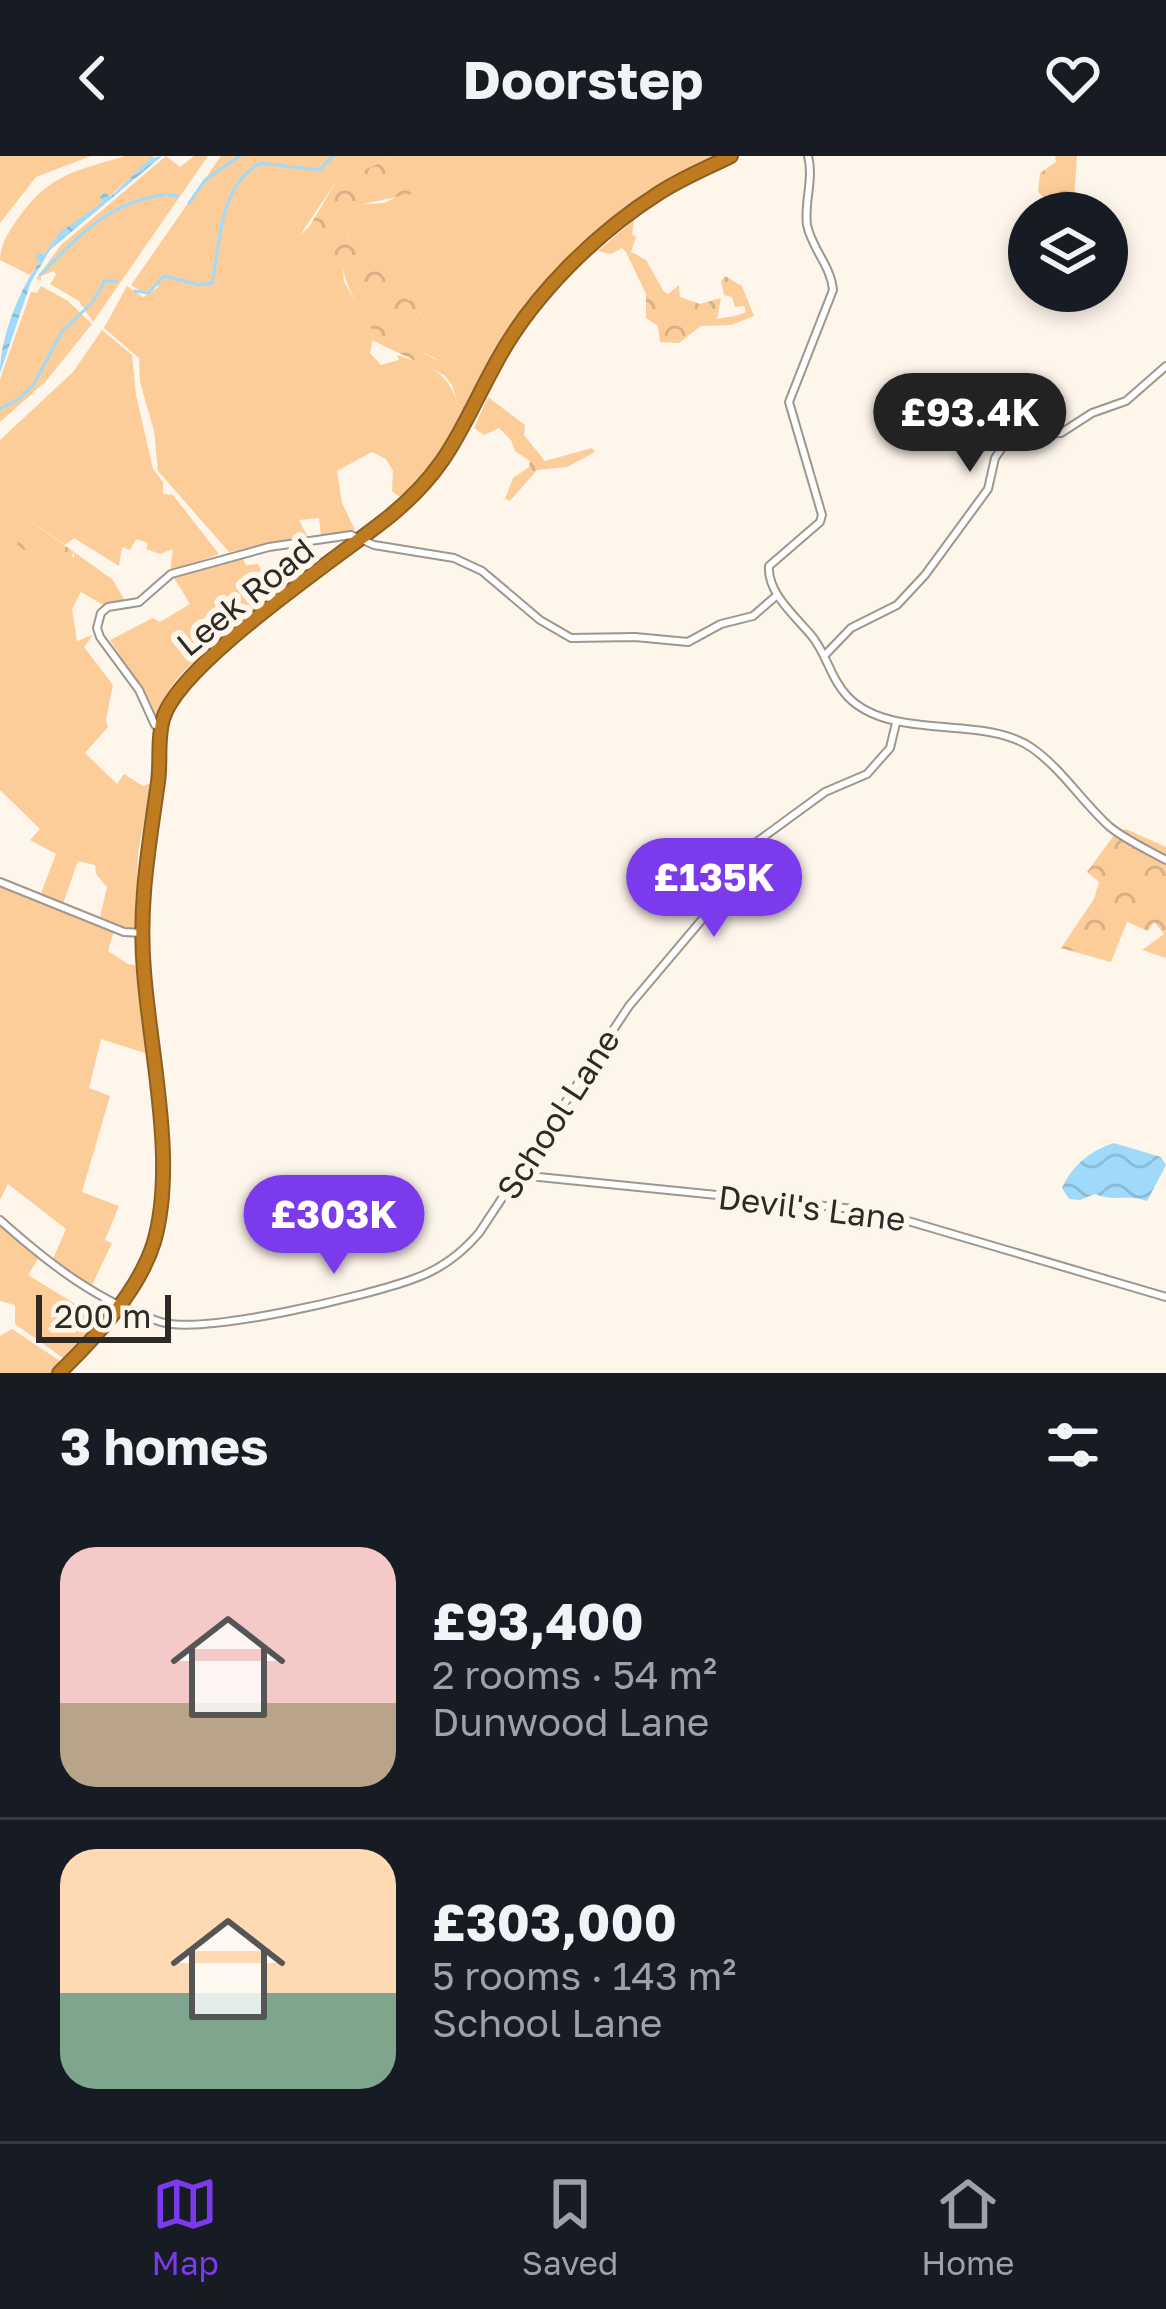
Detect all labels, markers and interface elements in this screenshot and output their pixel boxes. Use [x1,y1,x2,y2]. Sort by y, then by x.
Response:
icon: back [60,45,126,111]
icon: heart [1040,45,1106,111]
text: Doorstep [462,46,704,111]
map controls [1008,192,1128,312]
button: layers [1008,192,1128,312]
pin: £93.4K [872,373,1068,475]
text: £93.4K [900,388,1040,435]
street label: Leek Road [168,530,321,664]
pin: £135K [630,838,798,940]
text: £135K [653,853,775,900]
street label: School Lane [488,1021,627,1206]
pin: £303K [250,1175,418,1277]
street label: Devil's Lane [716,1177,908,1238]
text: £303K [271,1190,397,1237]
scale bar [36,1289,171,1342]
text: 200 m [54,1296,152,1335]
icon: filters [1040,1412,1106,1478]
text: 3 homes [60,1415,269,1476]
text: £93,400 [432,1590,644,1651]
icon: home [156,1595,300,1739]
text: 2 rooms · 54 m² [432,1651,717,1698]
text: Dunwood Lane [432,1698,710,1745]
text: £303,000 [432,1891,677,1952]
icon: home [156,1897,300,2041]
text: 5 rooms · 143 m² [432,1952,736,1999]
text: School Lane [432,1999,663,2046]
tab: Map [152,2171,219,2282]
tab: Saved [522,2171,618,2282]
tab: Home [921,2171,1014,2282]

